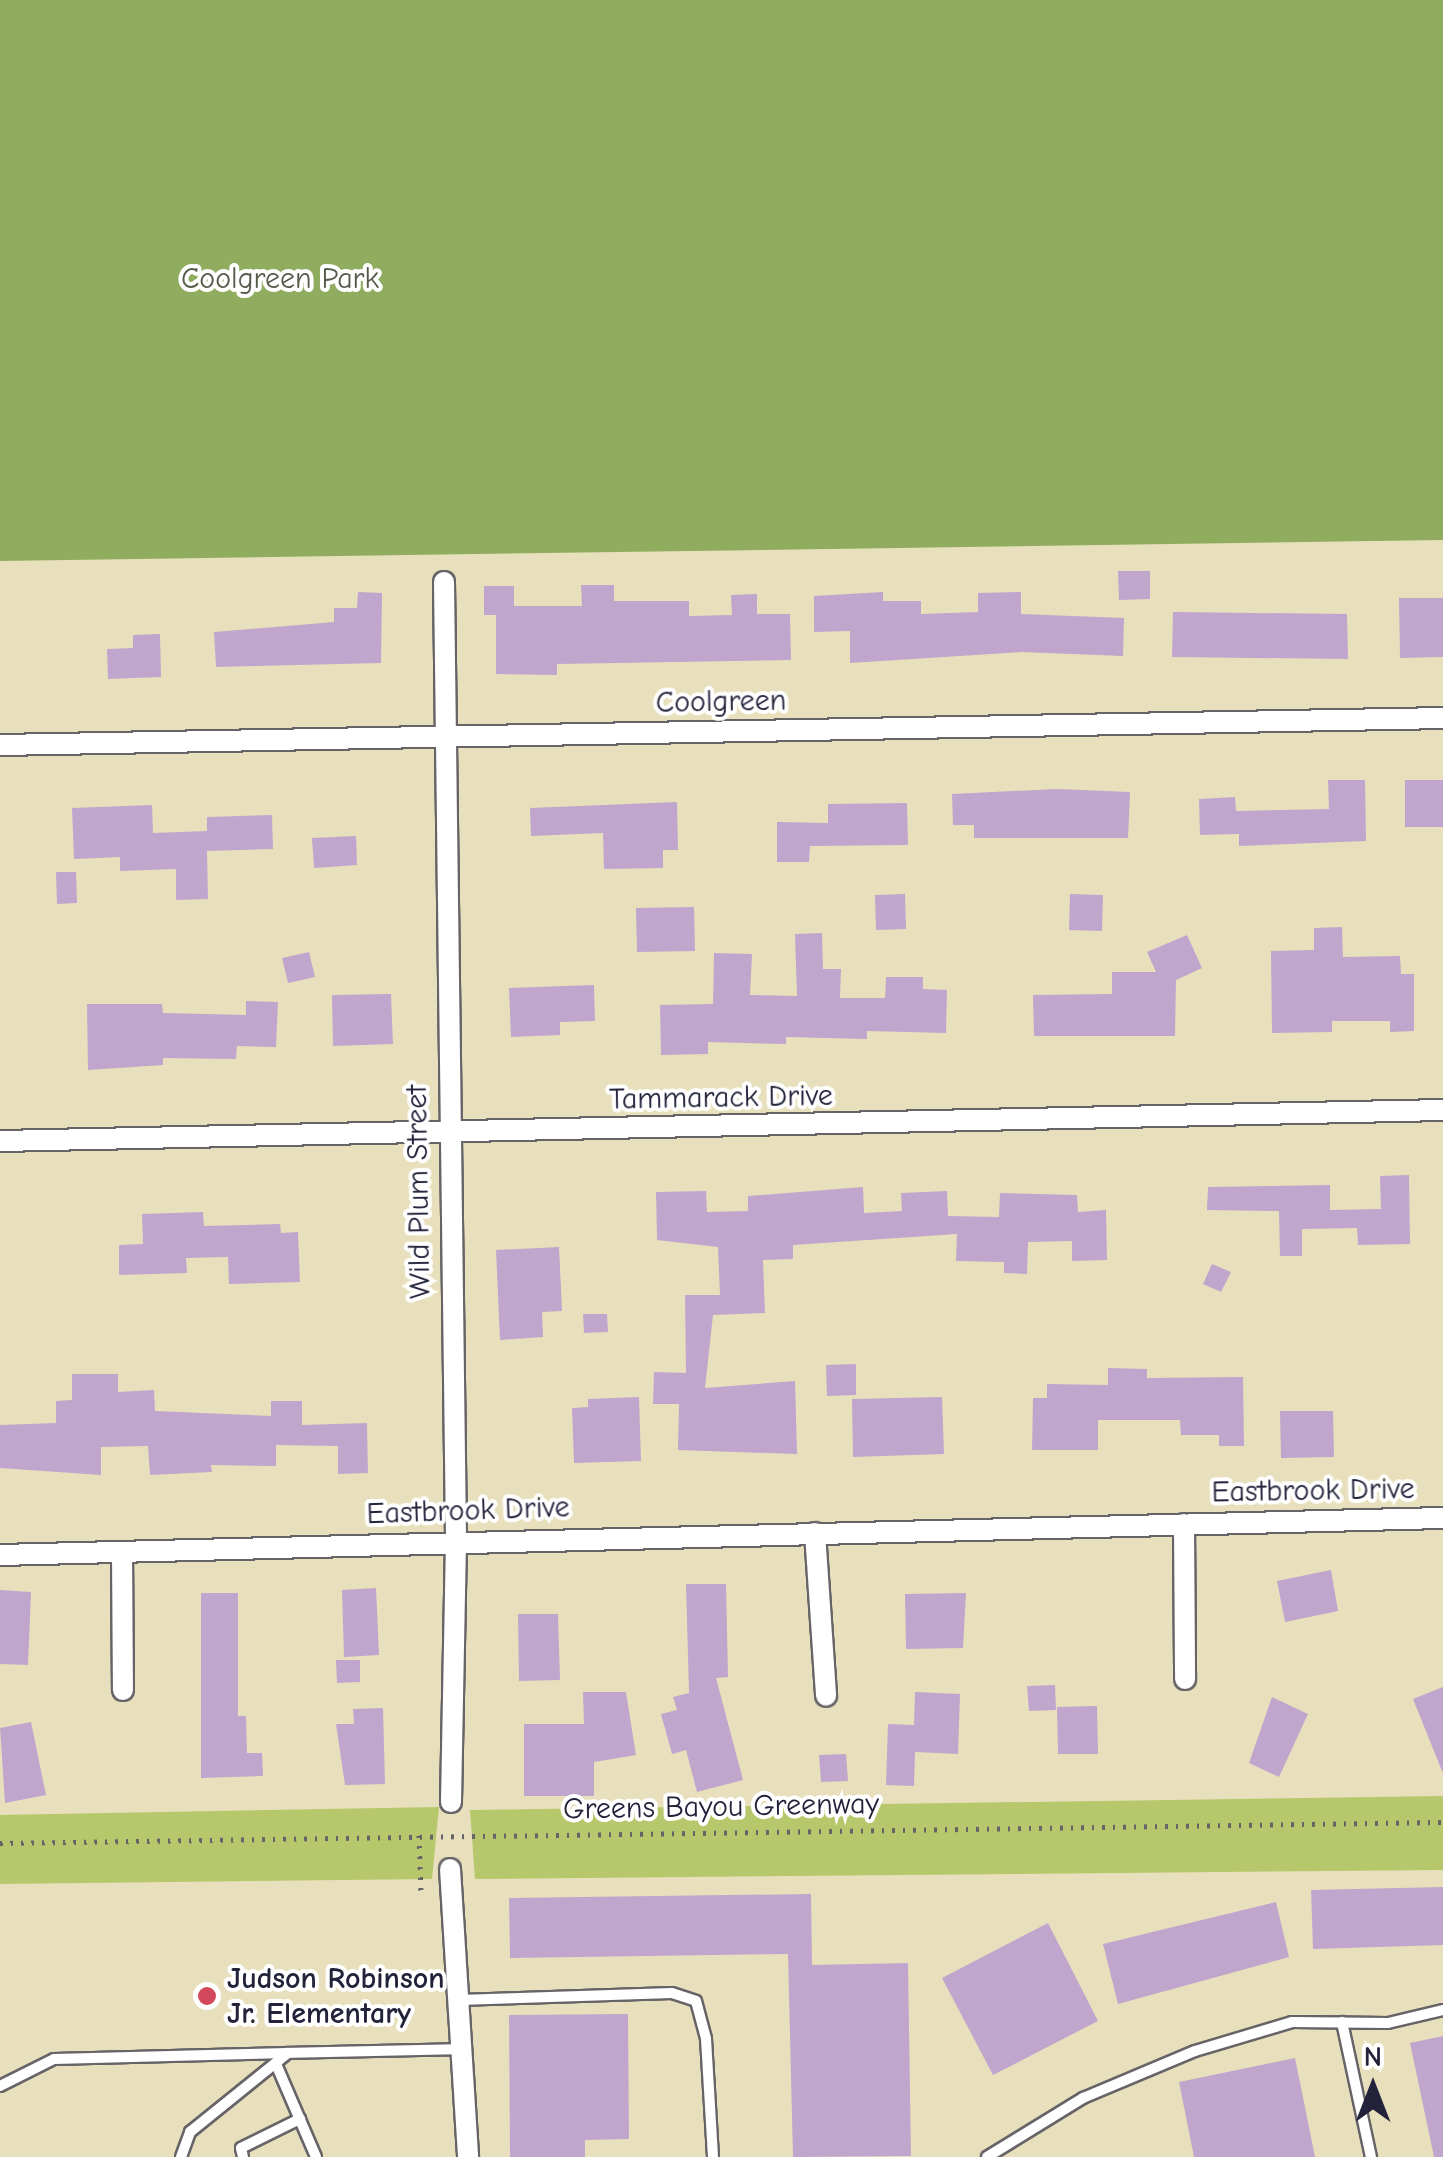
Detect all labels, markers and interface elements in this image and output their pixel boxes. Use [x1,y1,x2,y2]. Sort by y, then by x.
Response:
park label: Coolgreen Park [181,261,379,297]
street label: Coolgreen [655,683,787,721]
street label: Tammarack Drive [609,1078,833,1118]
street label: Wild Plum Street [399,1085,439,1299]
street label: Eastbrook Drive [1211,1471,1415,1511]
street label: Eastbrook Drive [366,1489,570,1533]
street label: Greens Bayou Greenway [563,1786,879,1828]
place label: Judson Robinson Jr. Elementary [227,1961,444,2032]
marker: Judson Robinson Jr. Elementary [196,1985,218,2007]
north arrow [1323,2037,1423,2137]
text: N [1364,2041,1382,2073]

